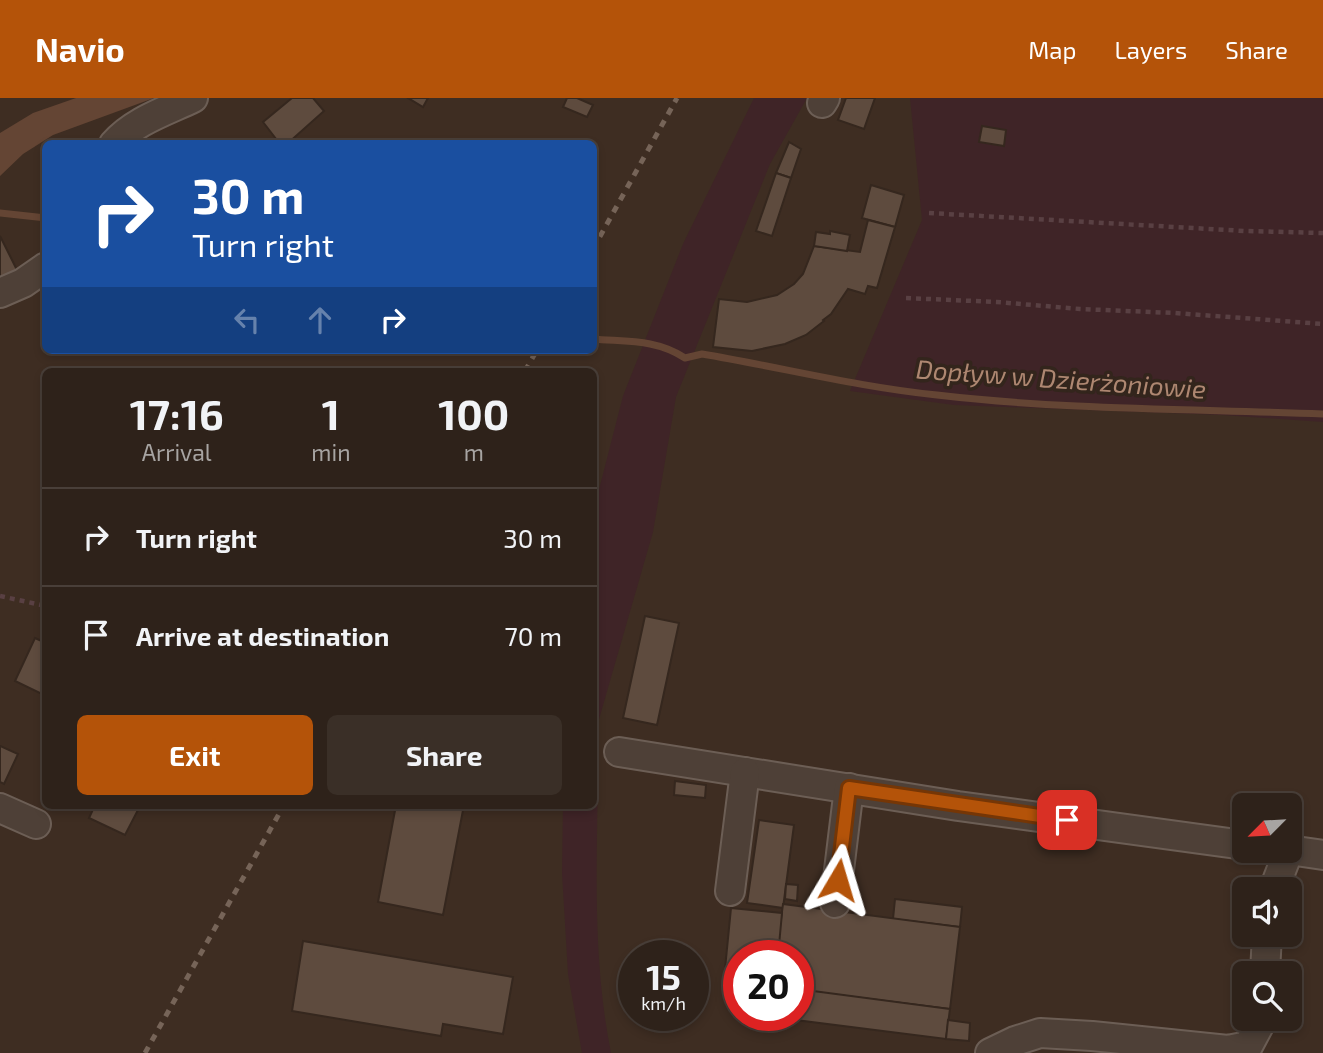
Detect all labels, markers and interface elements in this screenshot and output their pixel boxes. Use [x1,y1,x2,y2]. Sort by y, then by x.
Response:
text: Navio [35,29,125,69]
text: Map [1028,35,1076,64]
text: Layers [1114,35,1187,64]
text: Share [1225,35,1288,64]
text: 30 m [192,165,304,224]
icon: right [77,168,168,259]
text: Turn right [192,225,334,263]
icon: left [228,301,266,339]
icon: ahead [301,301,339,339]
icon: right [374,301,412,339]
water label: Dopływ w Dzierżoniowie [915,352,1207,405]
text: 17:16 [130,388,224,438]
text: 1 [322,388,340,438]
text: 100 [438,388,509,438]
text: Arrival [142,438,212,466]
text: min [311,438,351,466]
text: m [464,438,484,466]
icon: right [77,518,115,556]
text: Turn right [136,522,257,553]
text: 30 m [503,522,562,553]
icon: arrive [77,616,115,654]
text: Arrive at destination [136,620,389,651]
text: 70 m [504,620,562,651]
button: Exit [77,715,313,795]
button: Share [327,715,562,795]
pin [1037,790,1097,850]
north arrow [1232,793,1302,863]
map controls [1232,793,1302,1031]
icon: arrive [1048,801,1086,839]
position arrow [801,843,875,917]
button: sound [1232,877,1302,947]
speed limit sign: 20 [723,940,814,1031]
text: 15 [646,955,681,997]
button: search [1232,961,1302,1031]
text: km/h [641,992,686,1014]

